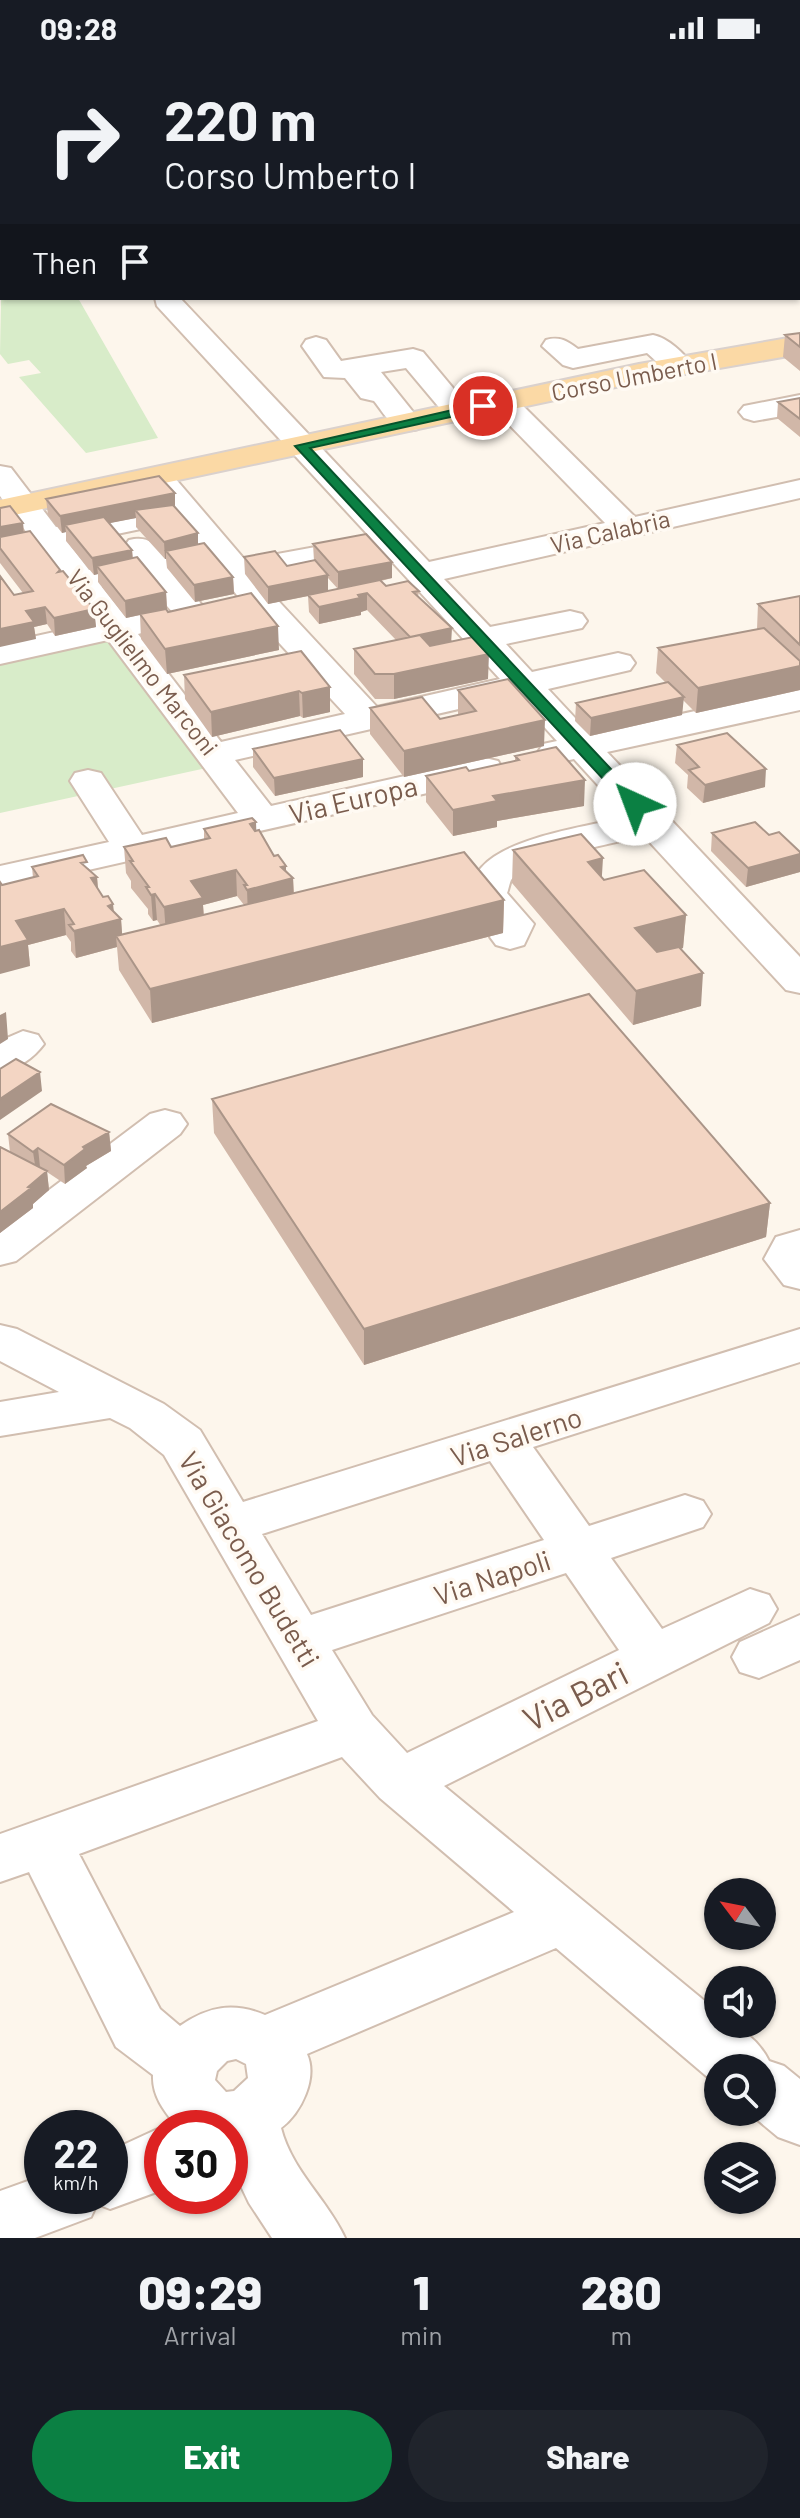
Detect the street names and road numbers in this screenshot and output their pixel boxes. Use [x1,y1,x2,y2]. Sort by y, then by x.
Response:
street label: Corso Umberto I [549,346,719,406]
street label: Via Calabria [547,503,673,559]
street label: Via Guglielmo Marconi [61,563,225,761]
street label: Via Europa [286,768,420,830]
street label: Via Salerno [446,1399,586,1473]
street label: Via Giacomo Budetti [172,1445,328,1673]
street label: Via Napoli [429,1542,555,1612]
street label: Via Bari [516,1651,634,1739]

